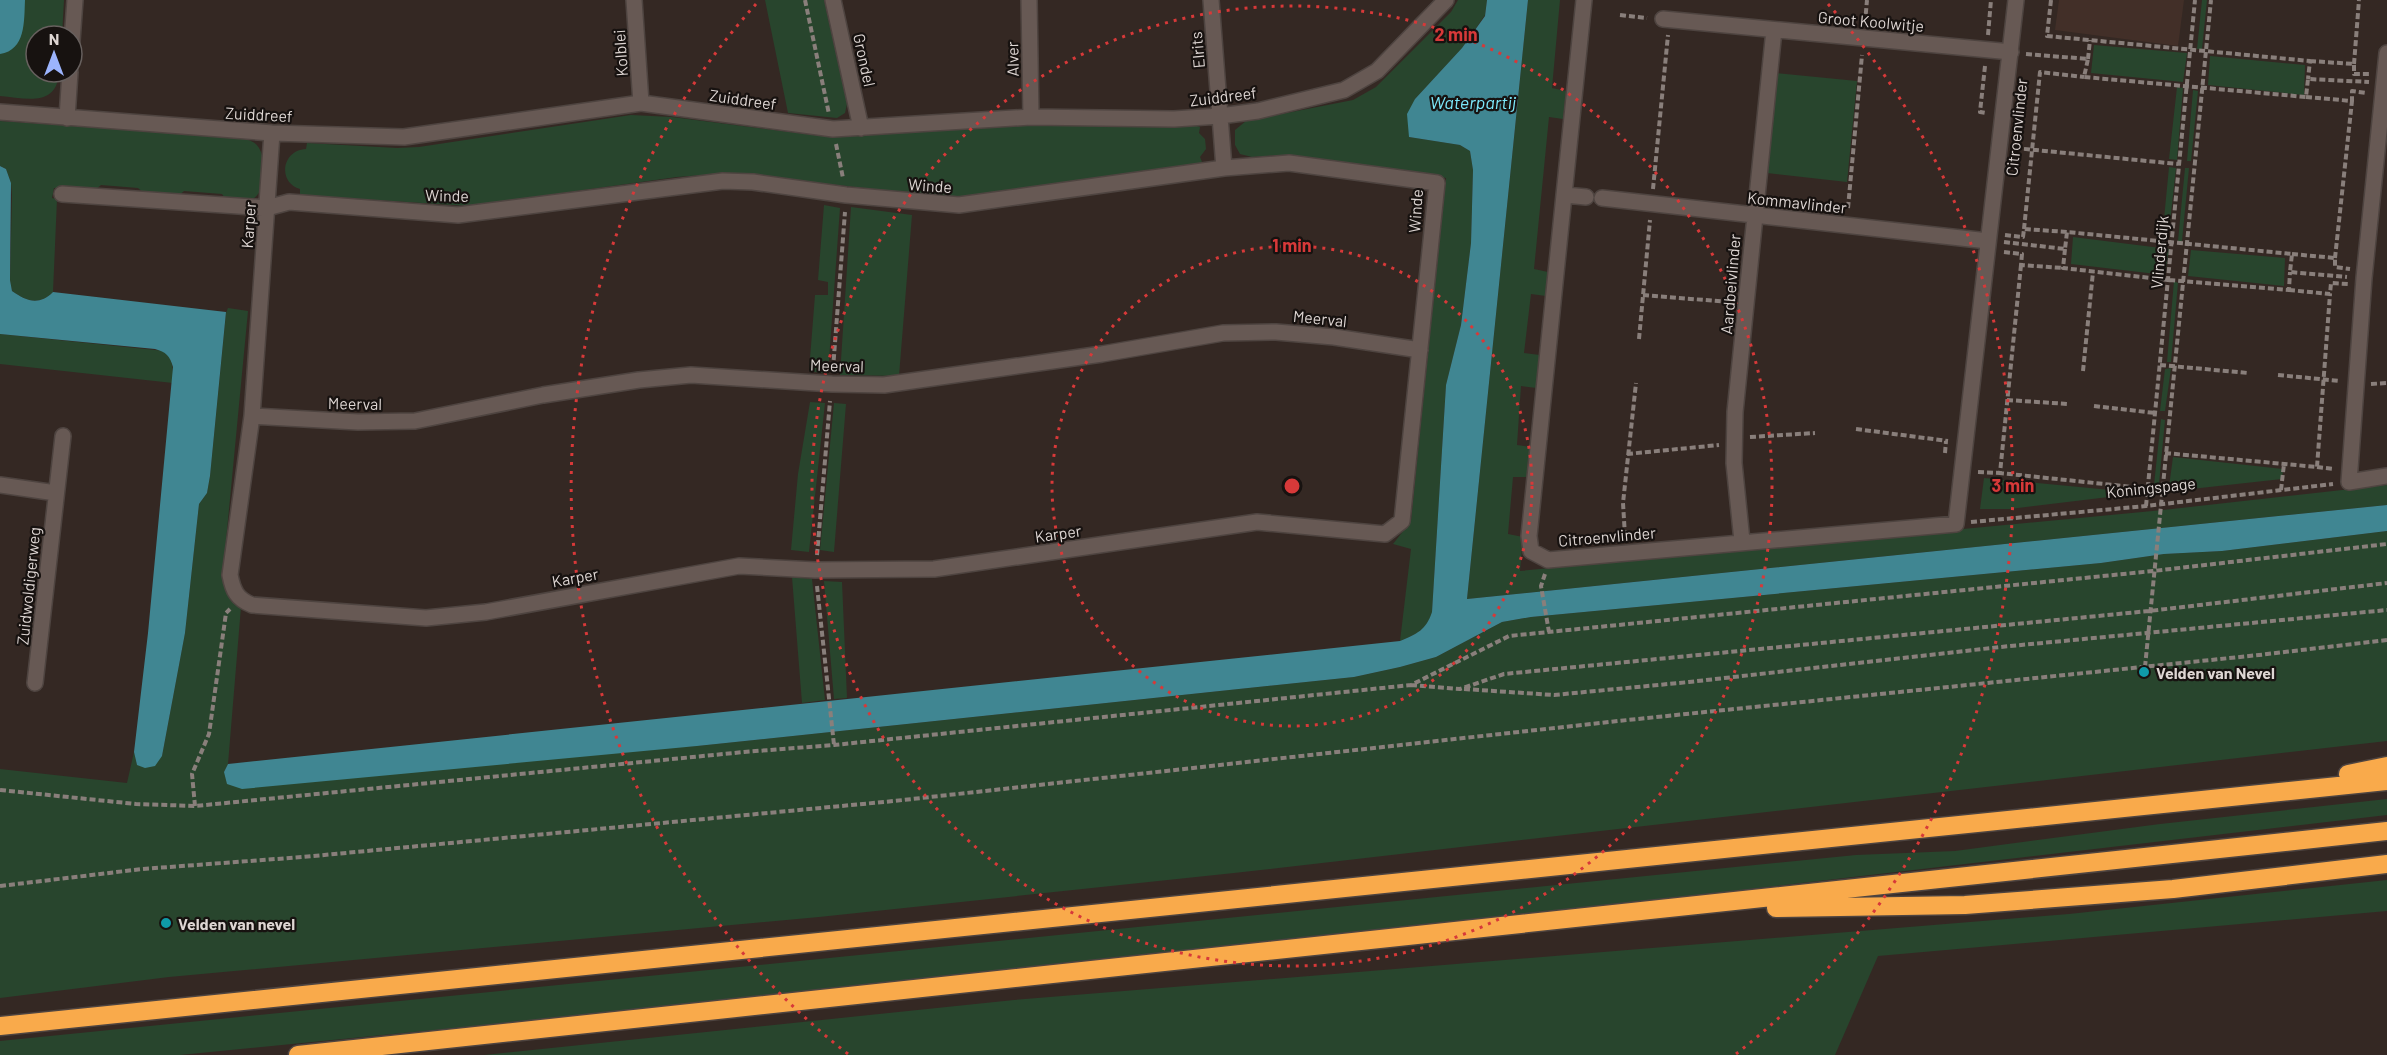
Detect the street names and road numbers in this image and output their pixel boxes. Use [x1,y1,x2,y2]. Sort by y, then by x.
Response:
street label: Groot Koolwitje [1817,7,1925,35]
street label: Kolblei [609,29,631,77]
street label: Elrits [1186,31,1208,69]
street label: Grondel [850,32,880,88]
street label: Alver [1002,41,1022,77]
street label: Citroenvlinder [2001,77,2031,177]
street label: Zuiddreef [1188,82,1258,110]
street label: Zuiddreef [708,85,778,113]
street label: Zuiddreef [225,103,293,125]
street label: Winde [907,174,953,196]
street label: Winde [425,185,469,205]
street label: Kommavlinder [1746,187,1848,217]
street label: Winde [1404,188,1426,234]
street label: Karper [237,201,259,249]
street label: Vlinderdijk [2146,215,2172,289]
street label: Aardbeivlinder [1716,233,1744,335]
street label: Meerval [1292,306,1348,330]
street label: Meerval [810,355,864,375]
street label: Meerval [328,393,382,413]
street label: Koningspage [2105,473,2197,501]
street label: Karper [1033,520,1083,546]
street label: Citroenvlinder [1557,522,1657,550]
street label: Zuidwoldigerweg [12,526,44,646]
street label: Karper [550,564,600,590]

